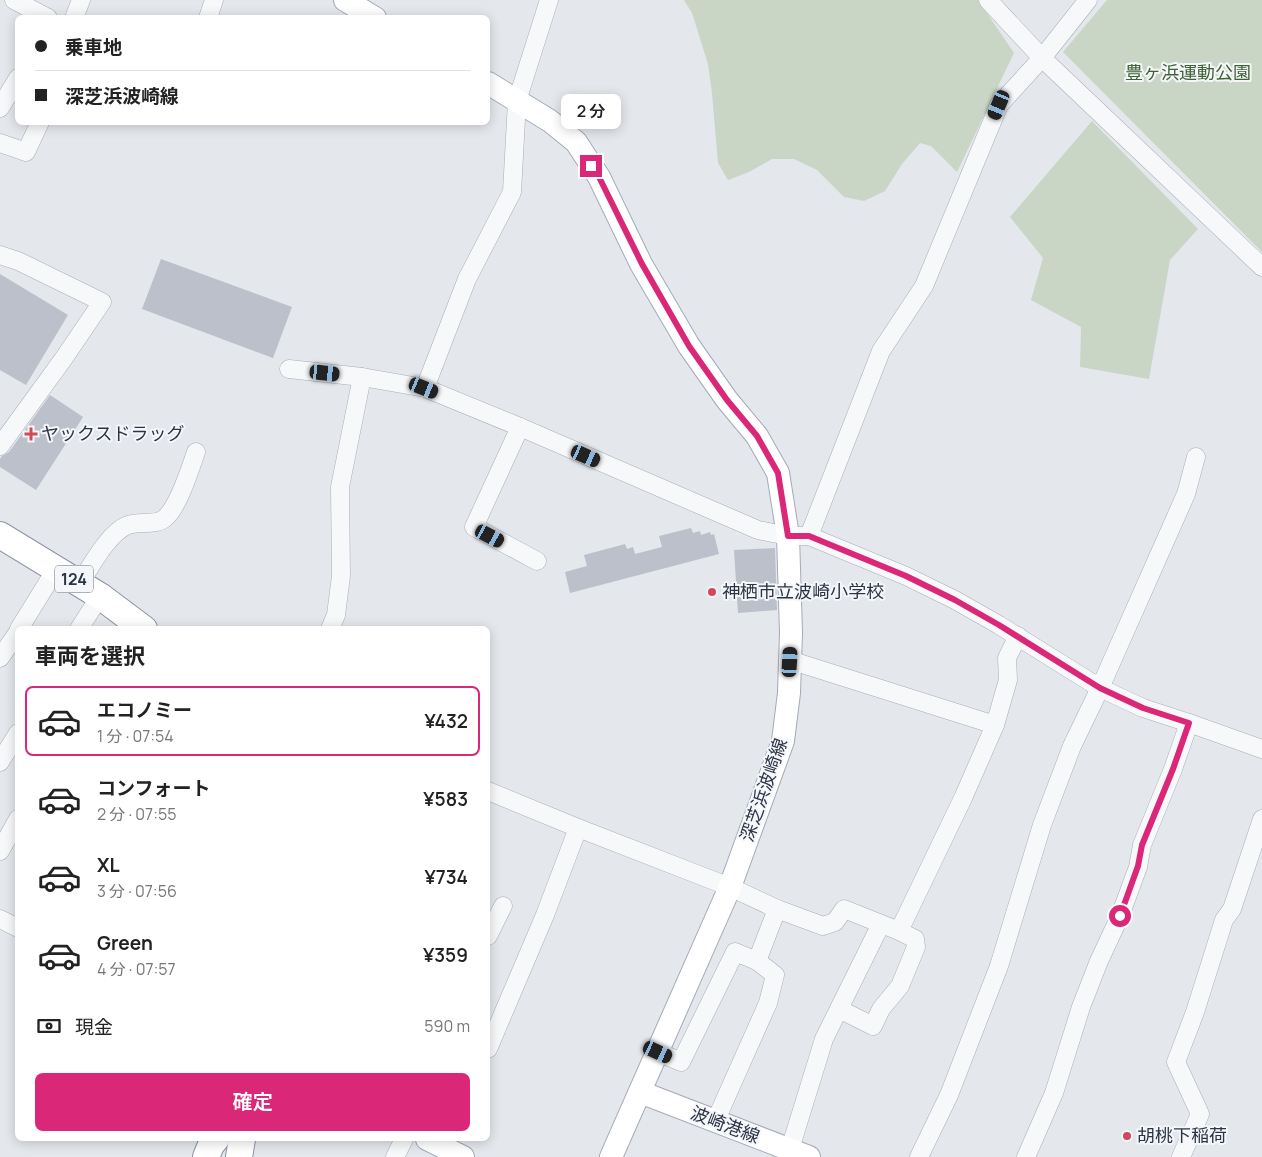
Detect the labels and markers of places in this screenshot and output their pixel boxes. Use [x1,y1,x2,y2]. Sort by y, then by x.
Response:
place label: ヤックスドラッグ [41,421,184,445]
marker: ヤックスドラッグ [25,428,37,440]
place label: 神栖市立波崎小学校 [722,579,884,603]
marker: 神栖市立波崎小学校 [706,586,718,598]
place label: 胡桃下稲荷 [1137,1123,1227,1147]
marker: 胡桃下稲荷 [1121,1130,1133,1142]

